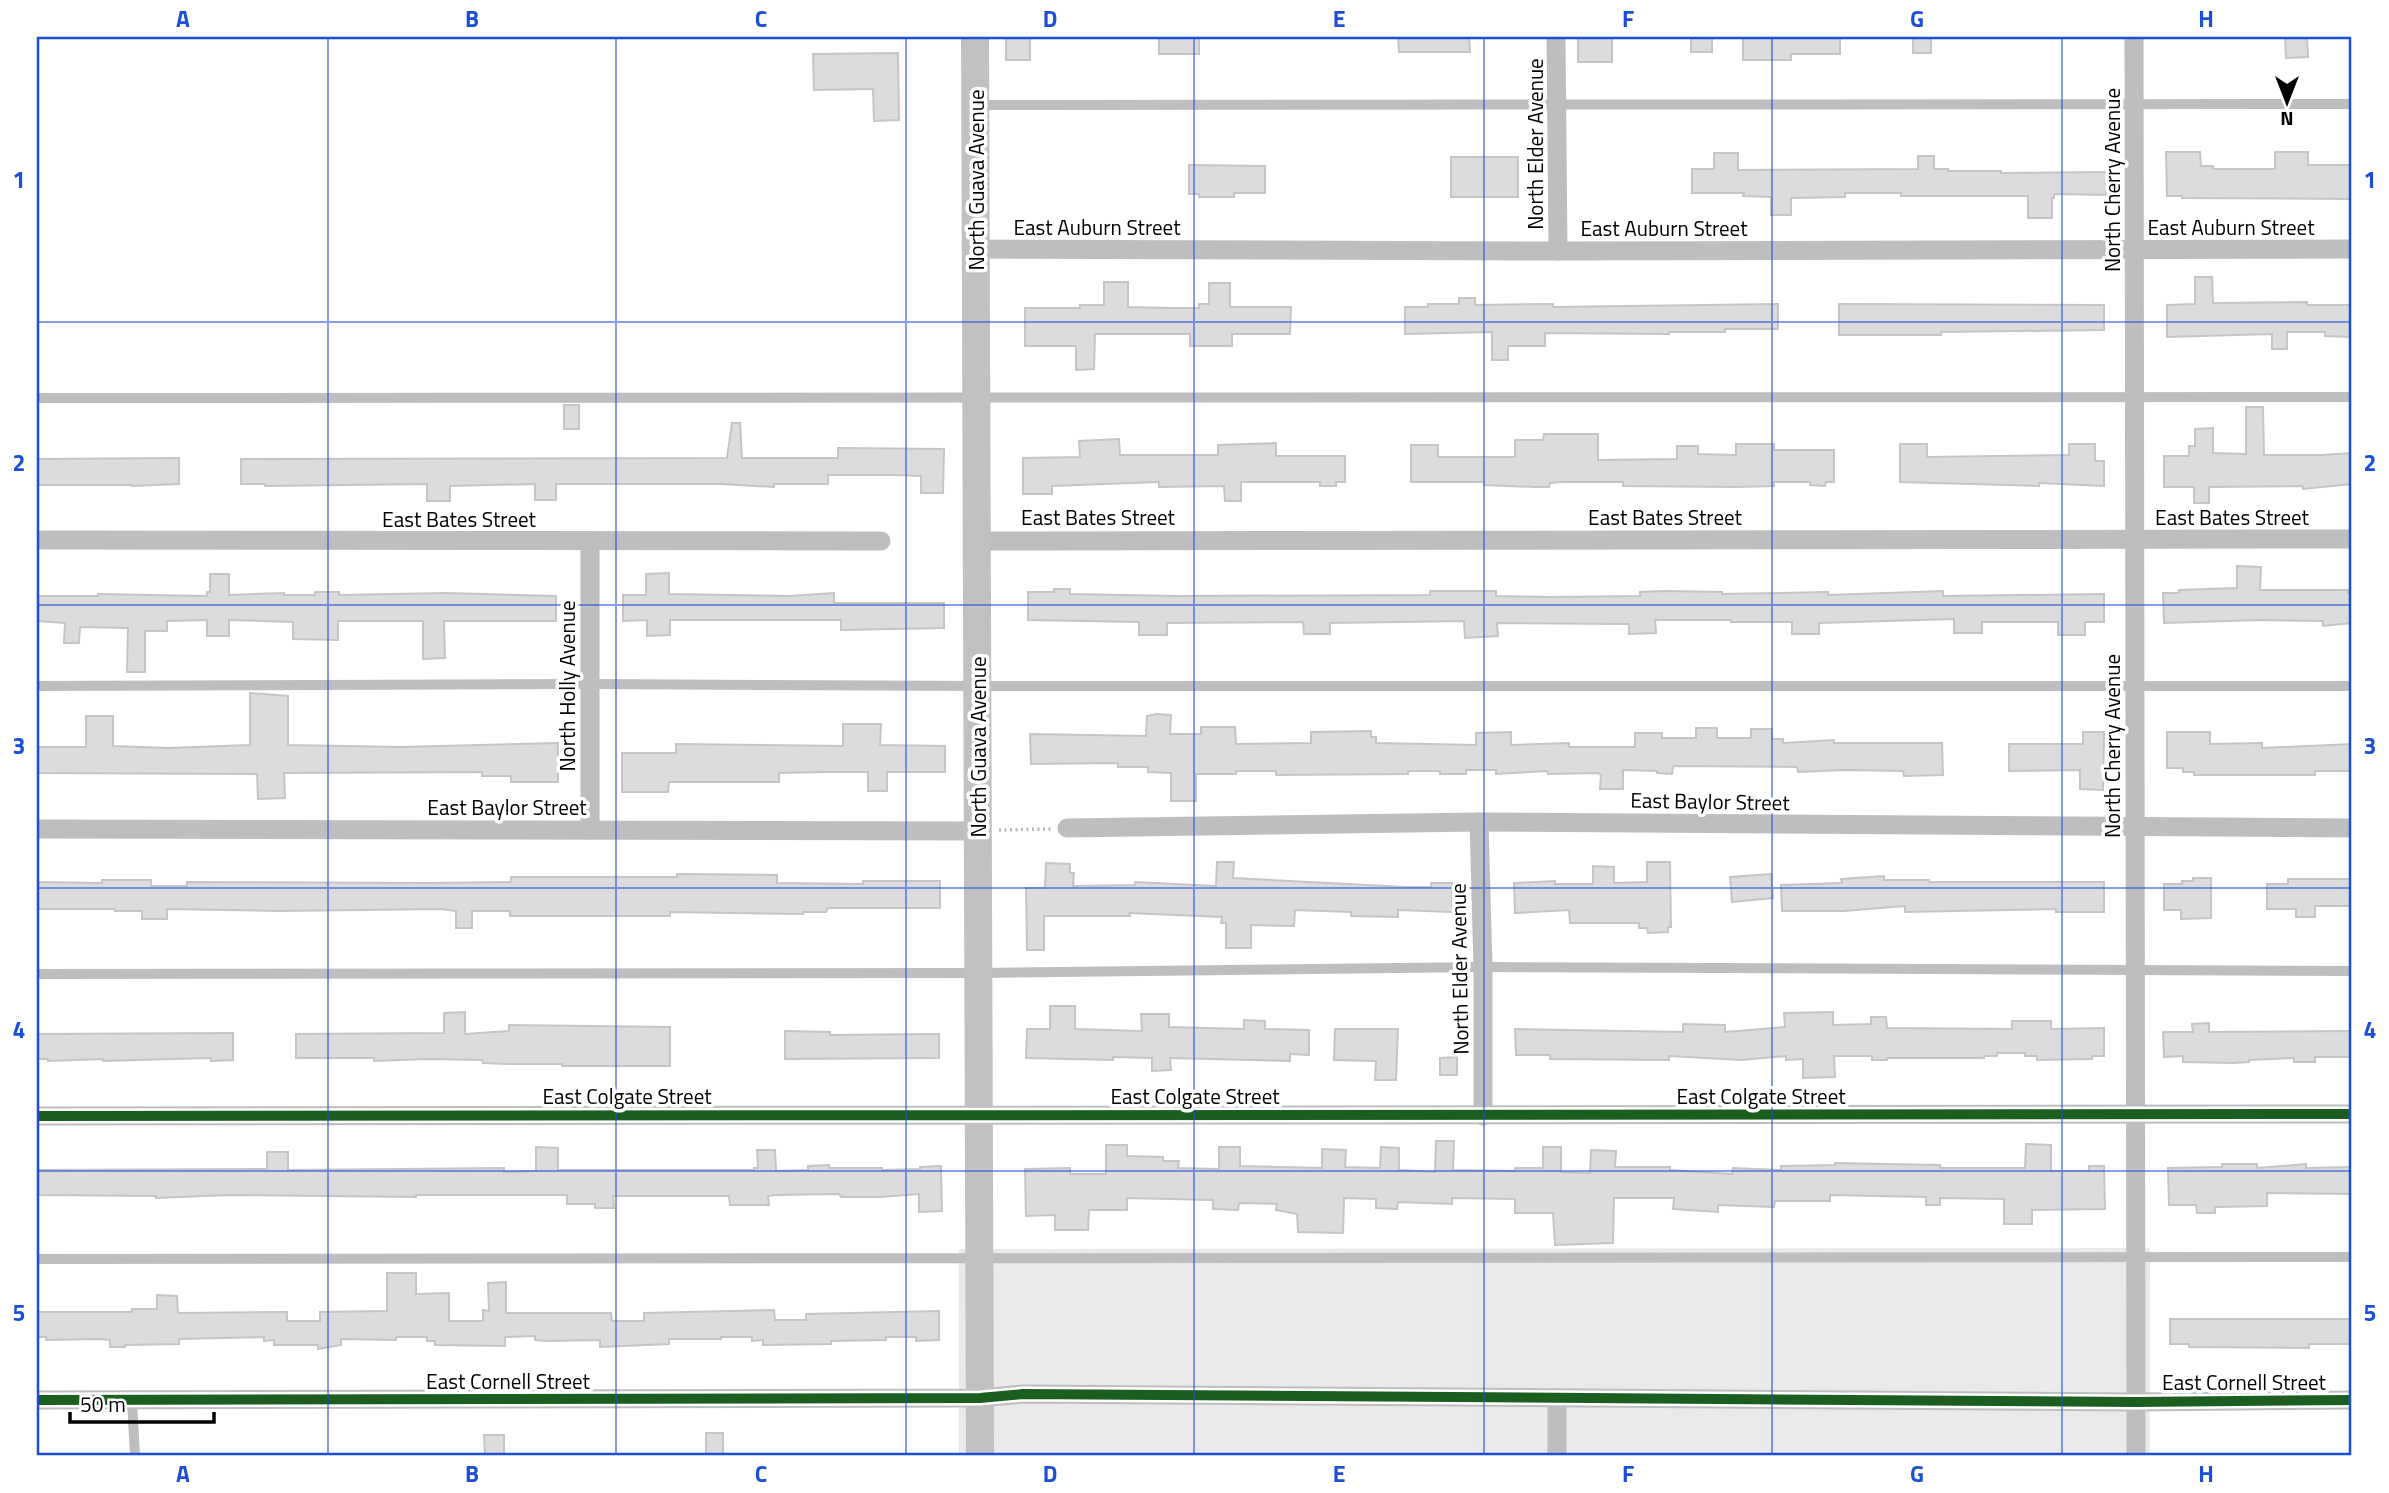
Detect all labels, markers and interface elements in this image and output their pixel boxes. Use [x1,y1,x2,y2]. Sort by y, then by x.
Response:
text: A [176,1,190,36]
text: B [465,1,479,36]
text: C [755,1,767,36]
text: D [1043,1,1057,36]
text: E [1333,1,1345,36]
text: F [1622,1,1634,36]
text: G [1910,1,1924,36]
text: H [2198,1,2214,36]
street label: North Elder Avenue [1519,58,1551,230]
north arrow [2252,66,2322,136]
street label: North Cherry Avenue [2096,88,2128,272]
street label: North Guava Avenue [960,90,992,270]
text: N [2280,105,2294,134]
text: 1 [13,162,25,197]
text: 1 [2364,162,2376,197]
street label: East Auburn Street [1013,211,1181,243]
street label: East Auburn Street [2147,211,2315,243]
street label: East Auburn Street [1580,212,1748,244]
text: 2 [13,445,25,480]
text: 2 [2364,445,2376,480]
street label: East Bates Street [1021,501,1176,533]
street label: East Bates Street [1588,501,1743,533]
street label: East Bates Street [2155,501,2310,533]
street label: East Bates Street [382,503,537,535]
street label: North Holly Avenue [551,600,583,772]
street label: North Cherry Avenue [2096,654,2128,838]
street label: North Guava Avenue [962,657,994,837]
text: 3 [13,728,25,763]
text: 3 [2364,728,2376,763]
street label: East Baylor Street [1630,784,1791,818]
street label: East Baylor Street [427,791,587,823]
street label: North Elder Avenue [1442,883,1476,1055]
text: 4 [13,1012,25,1047]
text: 4 [2364,1012,2376,1047]
street label: East Colgate Street [542,1080,712,1112]
street label: East Colgate Street [1110,1080,1280,1112]
street label: East Colgate Street [1676,1080,1846,1112]
text: 5 [13,1295,25,1330]
text: 5 [2364,1295,2376,1330]
street label: East Cornell Street [426,1365,591,1397]
street label: East Cornell Street [2162,1366,2327,1398]
scale bar [70,1381,214,1425]
text: 50 m [80,1388,126,1420]
text: A [176,1456,190,1491]
text: B [465,1456,479,1491]
text: C [755,1456,767,1491]
text: D [1043,1456,1057,1491]
text: E [1333,1456,1345,1491]
text: F [1622,1456,1634,1491]
text: G [1910,1456,1924,1491]
text: H [2198,1456,2214,1491]

